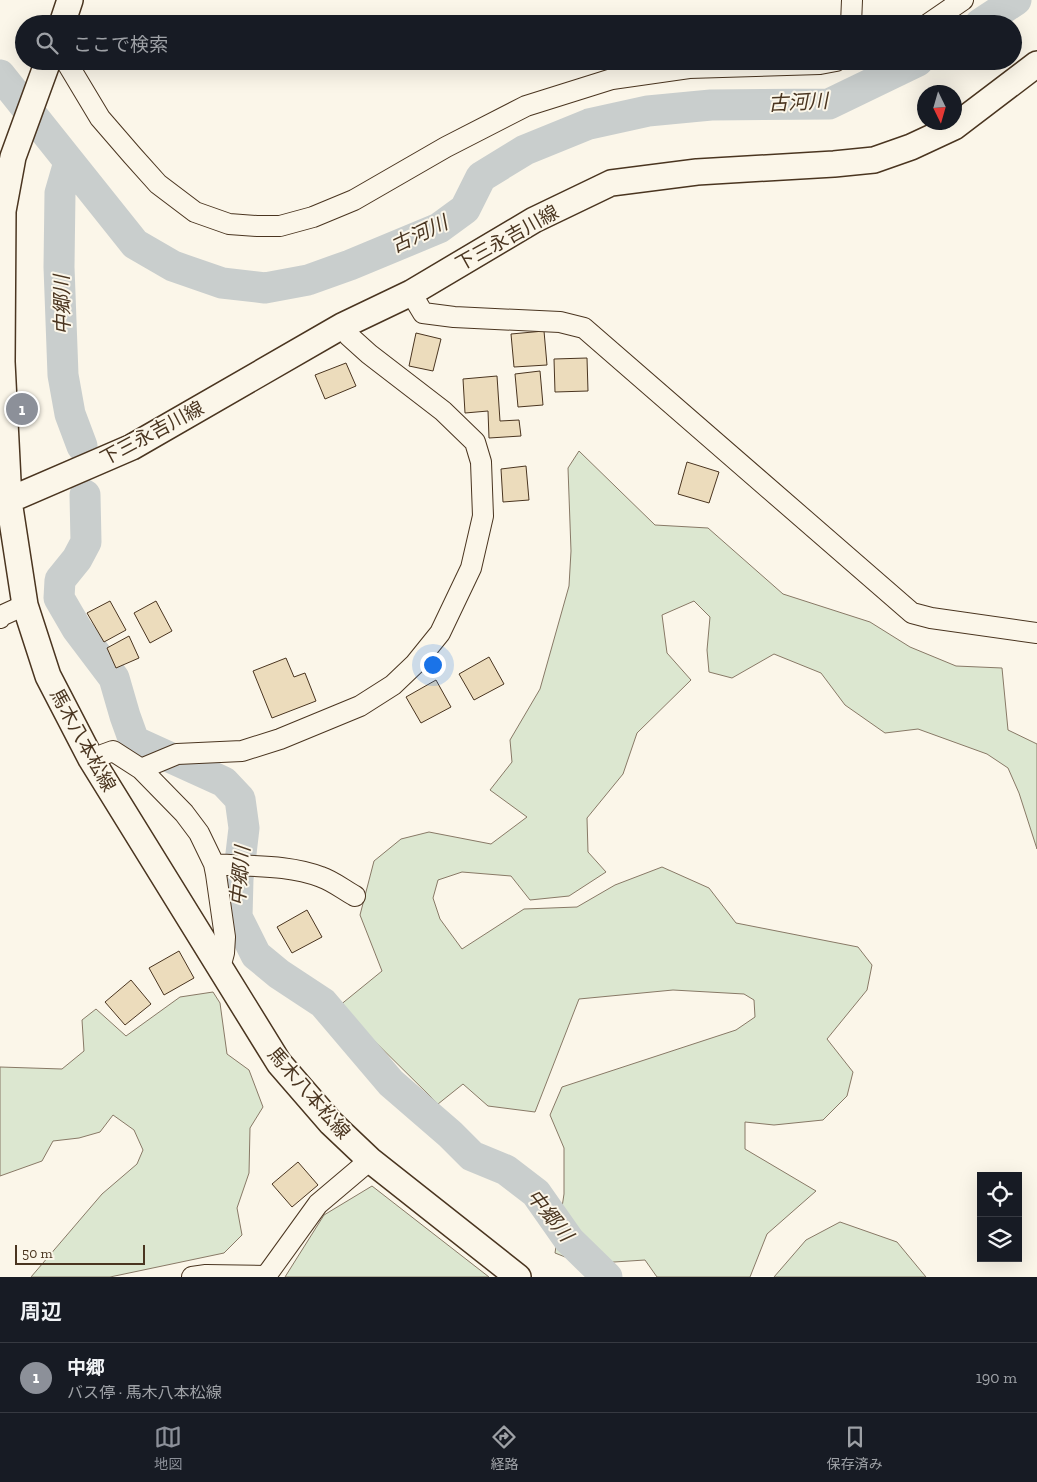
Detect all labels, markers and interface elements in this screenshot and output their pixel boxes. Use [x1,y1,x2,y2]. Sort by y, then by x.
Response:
search box [15,15,1022,70]
icon: search [33,29,61,57]
text: ここで検索 [73,33,168,56]
north arrow [917,85,962,130]
water label: 古河川 [767,88,831,116]
street label: 下三永吉川線 [452,200,562,276]
water label: 古河川 [387,210,453,258]
water label: 中郷川 [49,273,75,335]
pin: 1 [6,390,38,428]
street label: 下三永吉川線 [96,396,208,470]
your location [420,652,446,678]
street label: 馬木八本松線 [45,685,121,795]
water label: 中郷川 [225,843,255,907]
street label: 馬木八本松線 [263,1042,355,1144]
map controls [977,1172,1022,1262]
button: locate [977,1172,1022,1217]
water label: 中郷川 [522,1184,579,1247]
button: layers [977,1217,1022,1262]
scale bar [15,1242,145,1265]
text: 50 m [22,1245,53,1262]
text: 周辺 [20,1299,62,1324]
text: 中郷 [67,1356,105,1379]
text: 1 [33,1368,39,1387]
text: 190 m [976,1368,1017,1387]
text: バス停 · 馬木八本松線 [67,1383,222,1402]
tab: 地図 [154,1423,182,1473]
tab: 経路 [490,1423,518,1473]
tab: 保存済み [827,1423,883,1473]

